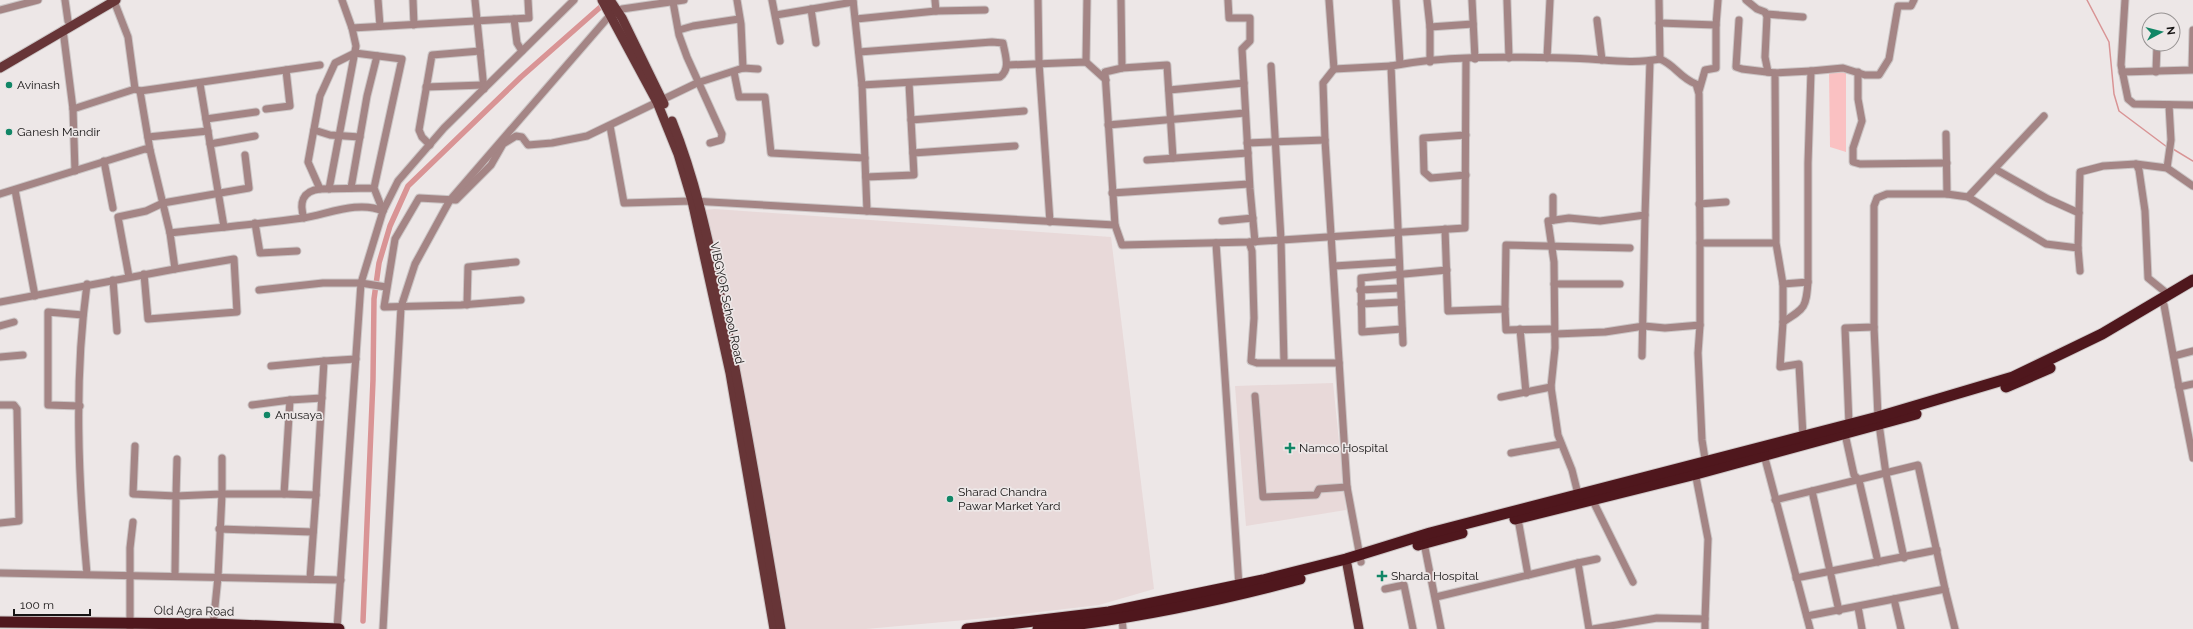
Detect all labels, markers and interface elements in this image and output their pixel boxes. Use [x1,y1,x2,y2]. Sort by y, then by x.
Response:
north arrow [2141,12,2181,52]
text: N [2163,26,2177,36]
place label: Avinash [17,78,60,92]
marker: Avinash [4,80,14,90]
place label: Ganesh Mandir [17,125,101,139]
marker: Ganesh Mandir [4,127,14,137]
street label: VIBGYOR School Road [707,241,747,365]
place label: Anusaya [275,408,322,422]
marker: Anusaya [262,410,272,420]
place label: Namco Hospital [1299,441,1389,455]
marker: Namco Hospital [1284,442,1296,454]
place label: Sharad Chandra Pawar Market Yard [958,485,1061,513]
marker: Sharad Chandra Pawar Market Yard [945,494,955,504]
place label: Sharda Hospital [1391,569,1479,583]
marker: Sharda Hospital [1376,570,1388,582]
scale bar [14,591,90,617]
text: 100 m [20,598,54,612]
street label: Old Agra Road [154,603,234,619]

